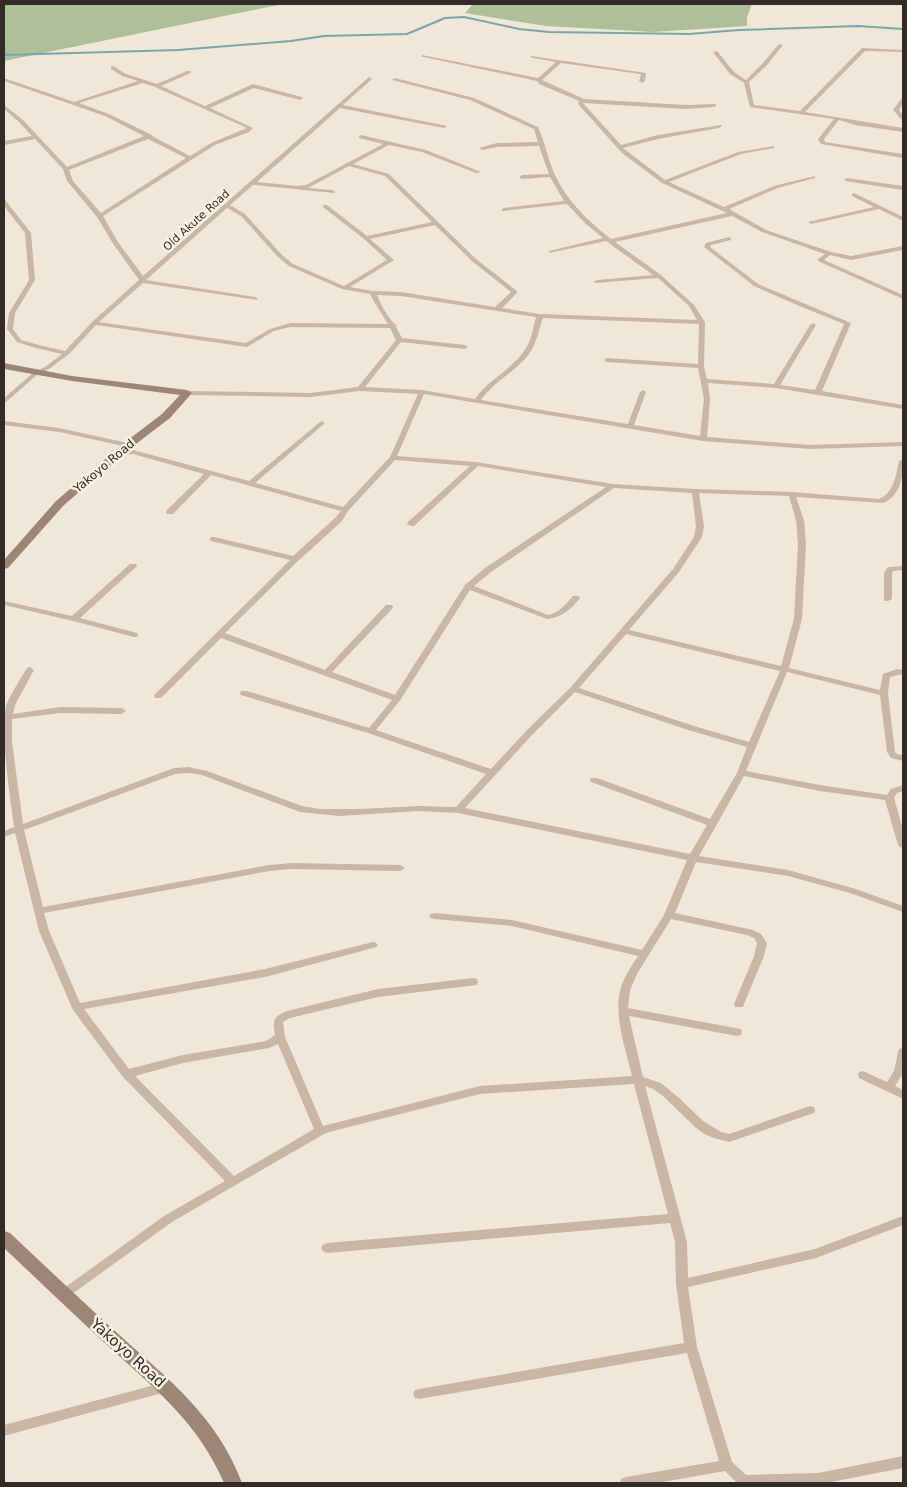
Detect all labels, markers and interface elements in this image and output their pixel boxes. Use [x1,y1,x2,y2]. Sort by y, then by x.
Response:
street label: Old Akute Road [160,187,232,254]
street label: Yakoyo Road [70,436,137,496]
street label: Yakoyo Road [86,1314,169,1391]

